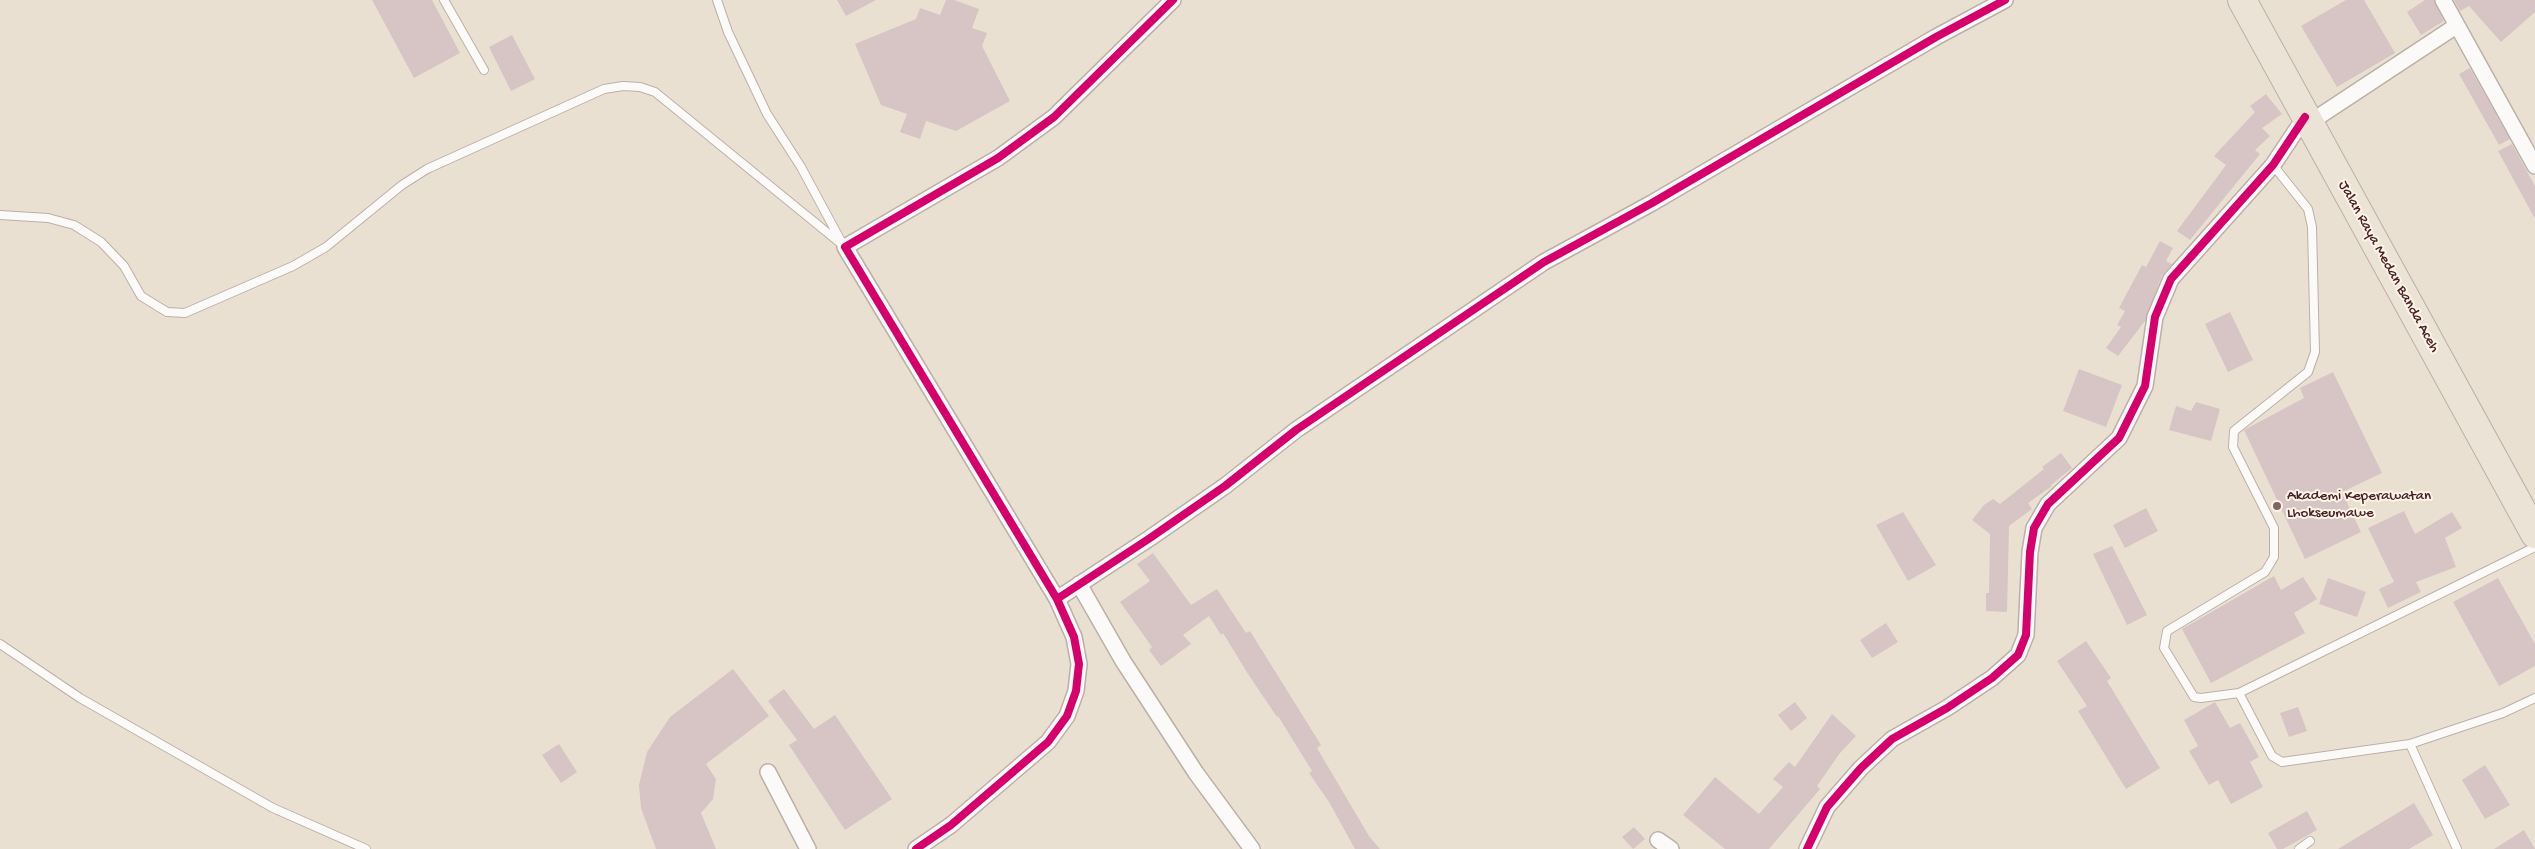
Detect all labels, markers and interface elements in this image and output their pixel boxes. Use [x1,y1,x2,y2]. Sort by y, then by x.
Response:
street label: Jalan Raya Medan Banda Aceh [2333,178,2443,356]
place label: Akademi Keperawatan Lhokseumawe [2287,488,2431,523]
marker: Akademi Keperawatan Lhokseumawe [2271,500,2283,512]

